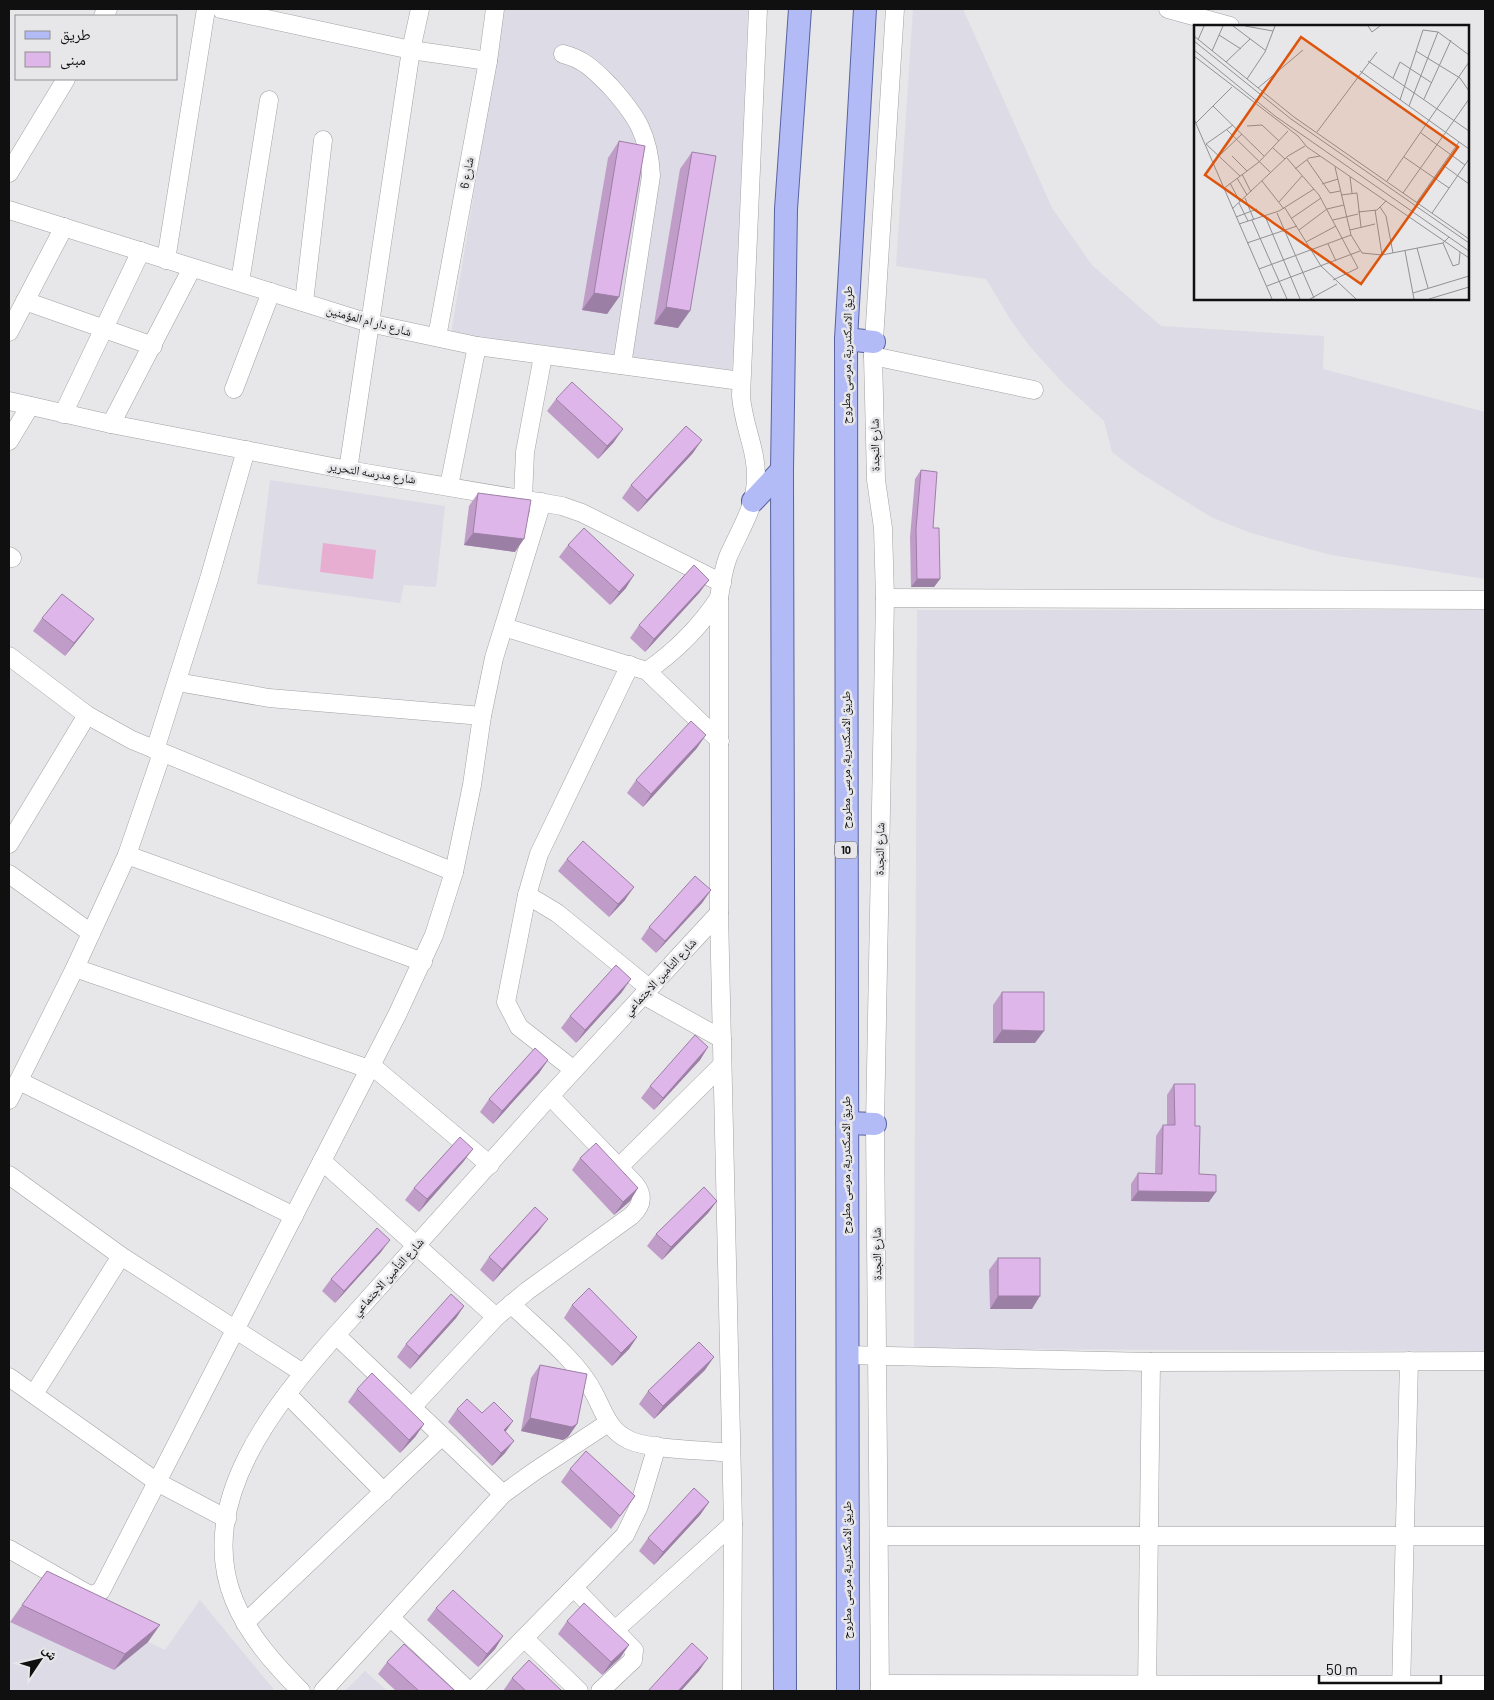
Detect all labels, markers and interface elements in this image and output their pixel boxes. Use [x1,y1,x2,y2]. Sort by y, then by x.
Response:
legend [15,15,178,80]
text: طريق [60,25,91,45]
inset map [1194,25,1469,300]
text: مبنى [60,50,86,70]
street label: شارع 6 [456,156,478,190]
street label: طريق الاسكندرية, مرسى مطروح [838,286,855,424]
street label: شارع دار ام المؤمنين [325,302,413,340]
street label: شارع النجدة [867,418,883,471]
street label: شارع مدرسه التحرير [326,458,417,488]
street label: طريق الاسكندرية, مرسى مطروح [838,691,853,829]
street label: شارع النجدة [872,822,888,875]
road number: 10 [835,842,857,858]
street label: شارع التأمين الاجتماعي [620,935,702,1021]
street label: طريق الاسكندرية, مرسى مطروح [838,1096,853,1234]
street label: شارع النجدة [869,1227,885,1280]
street label: شارع التأمين الاجتماعي [348,1234,429,1321]
street label: طريق الاسكندرية, مرسى مطروح [839,1501,854,1639]
north arrow [15,1635,65,1685]
text: ش [39,1641,62,1664]
scale bar [1319,1652,1442,1684]
text: 50 m [1326,1660,1358,1678]

